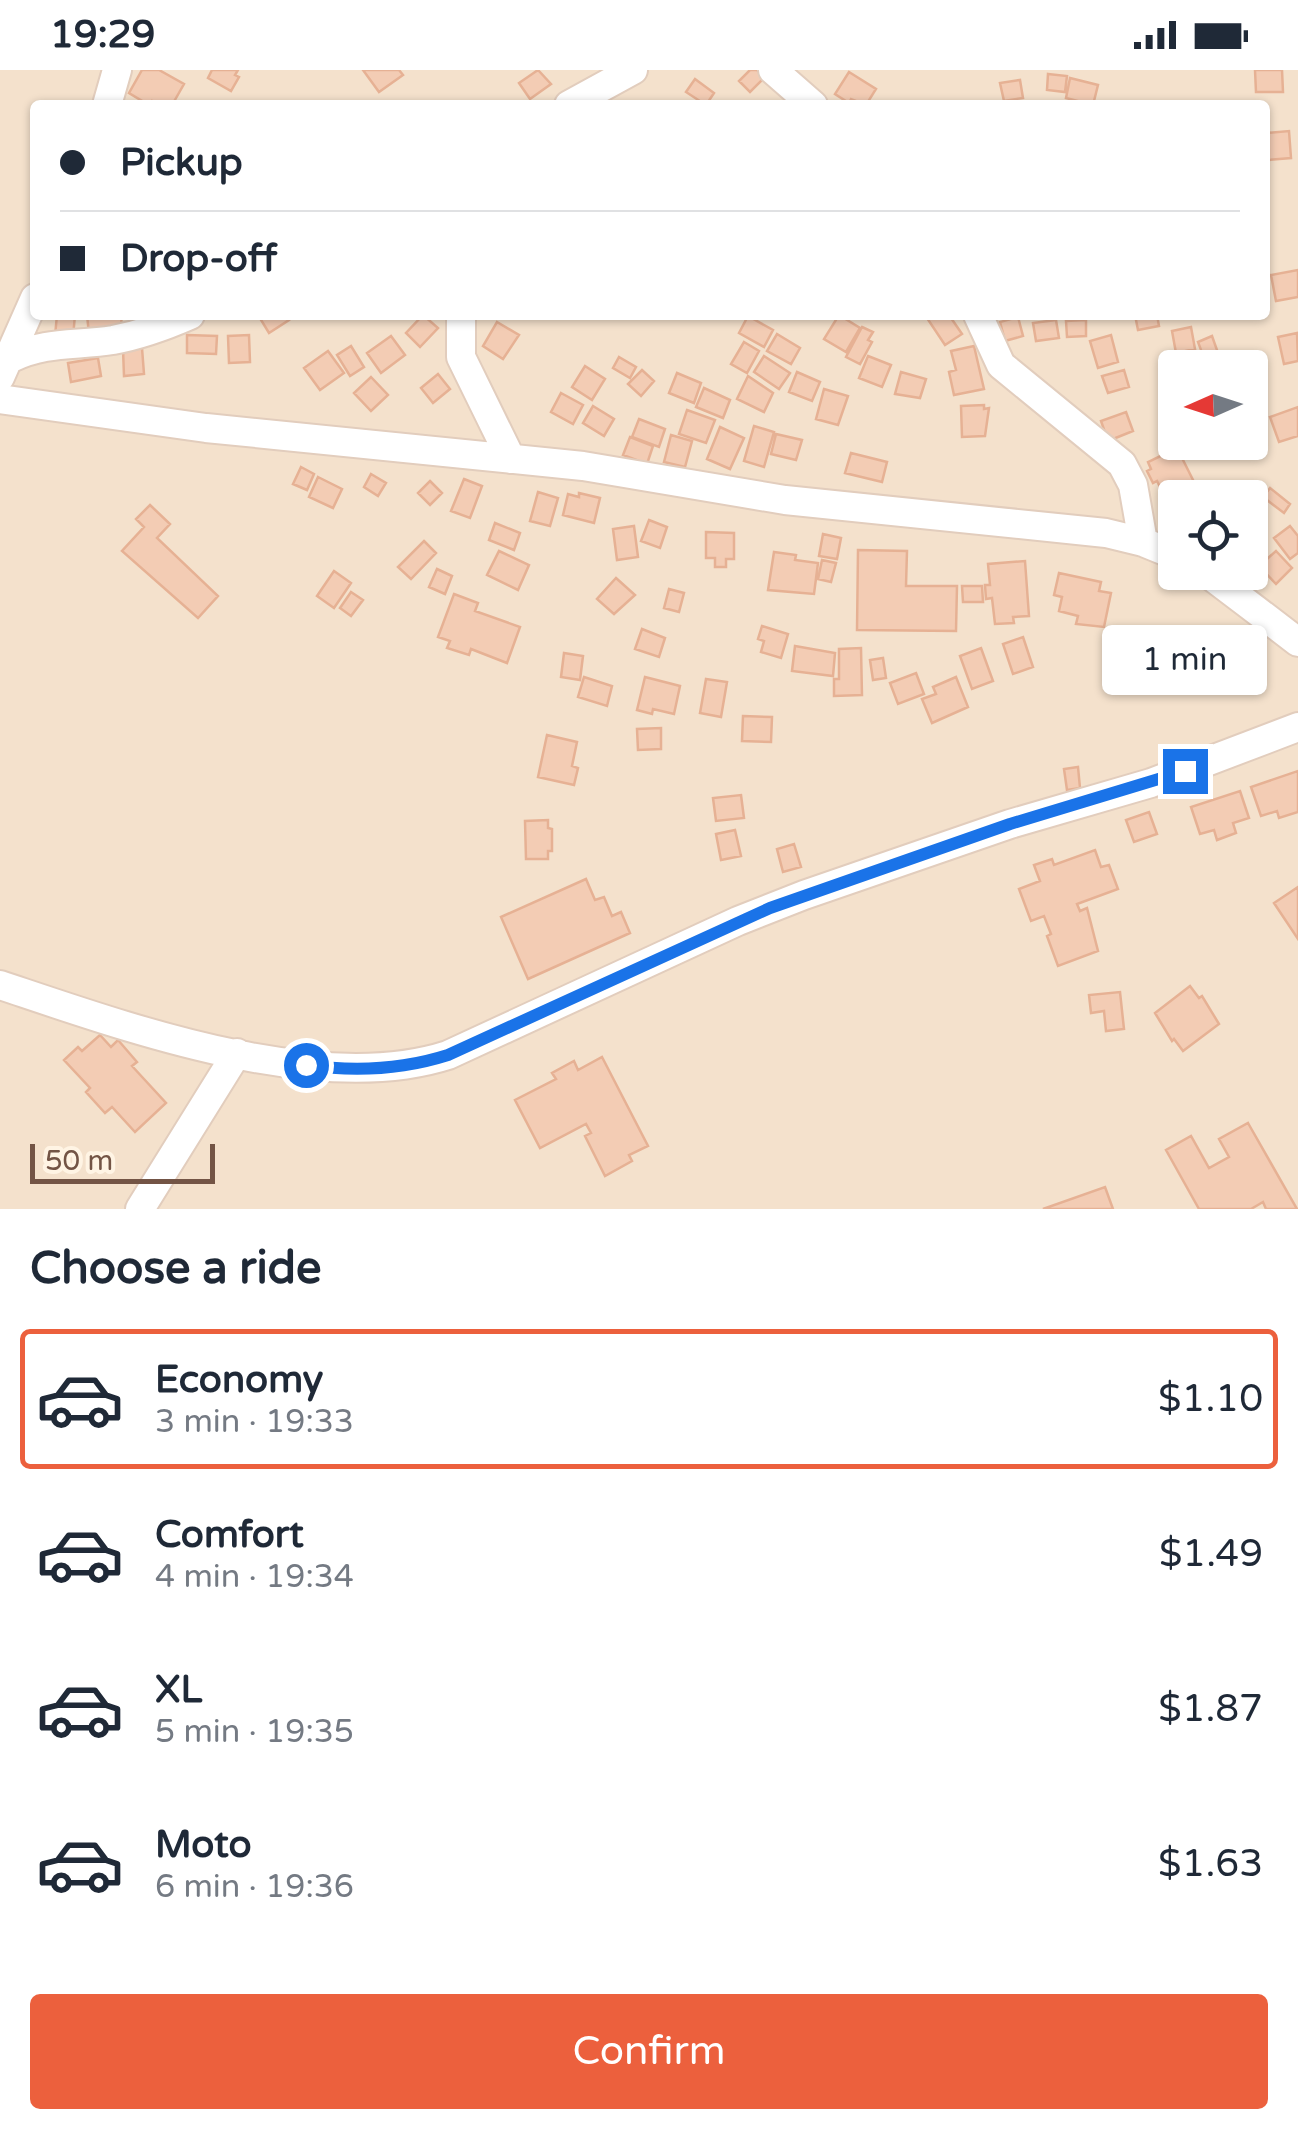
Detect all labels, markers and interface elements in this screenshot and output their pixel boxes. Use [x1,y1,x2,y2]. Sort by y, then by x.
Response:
text: 19:29 [50,12,155,58]
text: Pickup [120,140,243,186]
text: Drop-off [120,236,277,282]
north arrow [1158,350,1268,460]
map controls [1158,350,1268,590]
button: locate [1158,480,1268,590]
callout: 1 min [1102,626,1268,696]
text: 1 min [1142,641,1227,679]
route end [1163,749,1208,794]
route start [284,1043,329,1088]
scale bar [30,1139,215,1184]
text: 50 m [45,1144,113,1178]
text: Choose a ride [30,1242,321,1296]
icon: car [35,1354,125,1444]
text: Economy [155,1357,323,1403]
text: $1.10 [1158,1376,1263,1422]
text: 3 min · 19:33 [155,1403,354,1441]
icon: car [35,1509,125,1599]
text: Comfort [155,1512,304,1558]
text: $1.49 [1159,1531,1263,1577]
text: 4 min · 19:34 [155,1558,354,1596]
icon: car [35,1664,125,1754]
text: XL [155,1667,202,1713]
text: $1.87 [1158,1686,1263,1732]
text: 5 min · 19:35 [155,1713,354,1751]
icon: car [35,1819,125,1909]
text: Moto [155,1822,251,1868]
text: $1.63 [1158,1841,1263,1887]
text: 6 min · 19:36 [155,1868,354,1906]
button: Confirm [30,1994,1268,2109]

